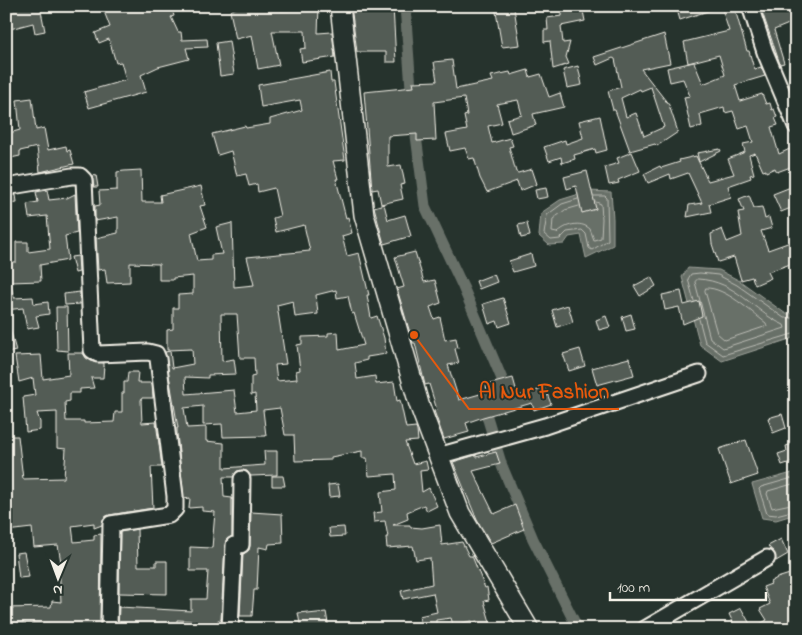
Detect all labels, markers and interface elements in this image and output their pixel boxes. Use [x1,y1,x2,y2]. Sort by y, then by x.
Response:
callout: Al Nur Fashion [469,373,619,409]
text: Al Nur Fashion [479,378,609,408]
north arrow [32,552,82,602]
scale bar [610,570,766,602]
text: 100 m [617,577,650,599]
text: N [53,579,63,600]

